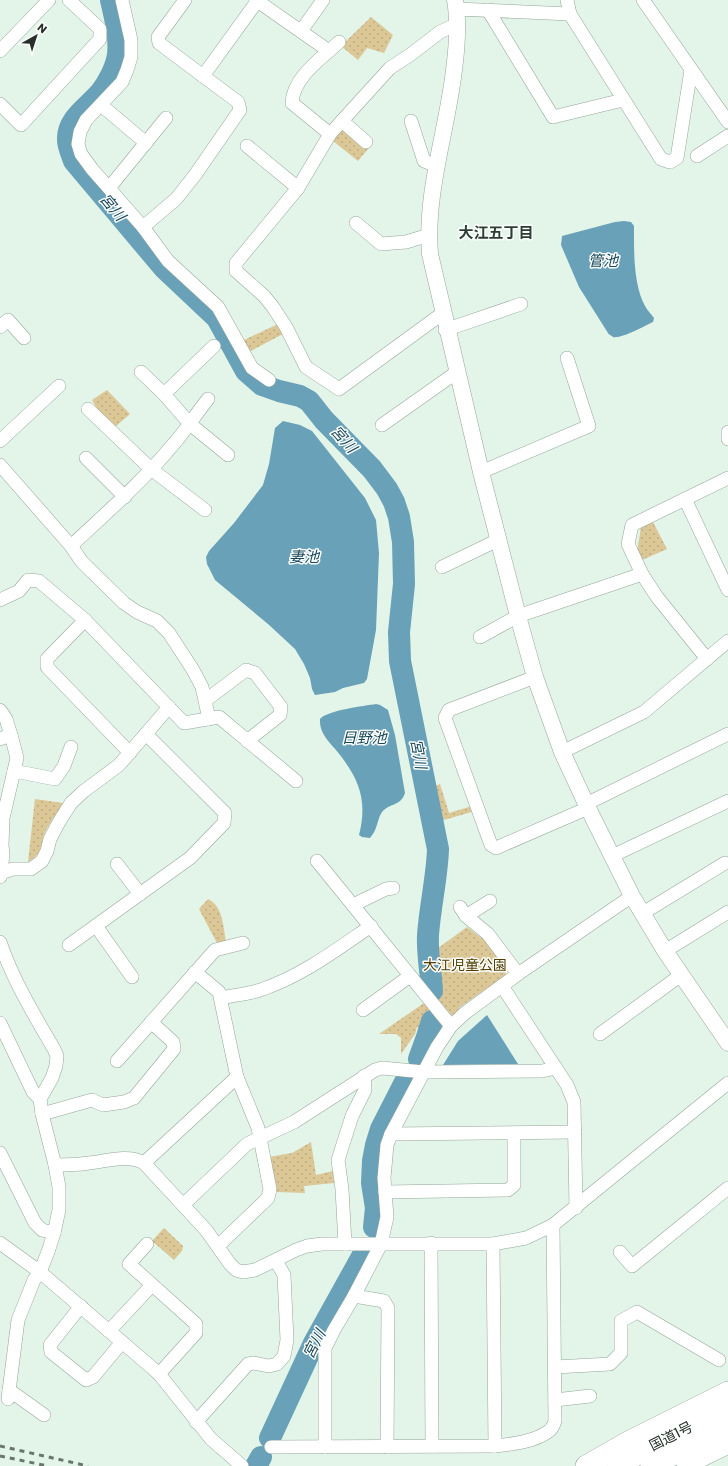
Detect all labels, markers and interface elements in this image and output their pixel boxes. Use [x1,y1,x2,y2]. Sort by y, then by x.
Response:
north arrow [16,16,56,56]
text: N [34,19,51,37]
water label: 宮川 [95,189,132,227]
district label: 大江五丁目 [458,222,534,243]
water label: 管池 [588,250,620,271]
water label: 宮川 [326,421,363,459]
water label: 妻池 [289,546,321,567]
water label: 日野池 [341,727,388,748]
water label: 宮川 [406,737,433,773]
park label: 大江児童公園 [423,955,507,975]
water label: 宮川 [298,1324,331,1362]
street label: 国道1号 [646,1417,696,1455]

